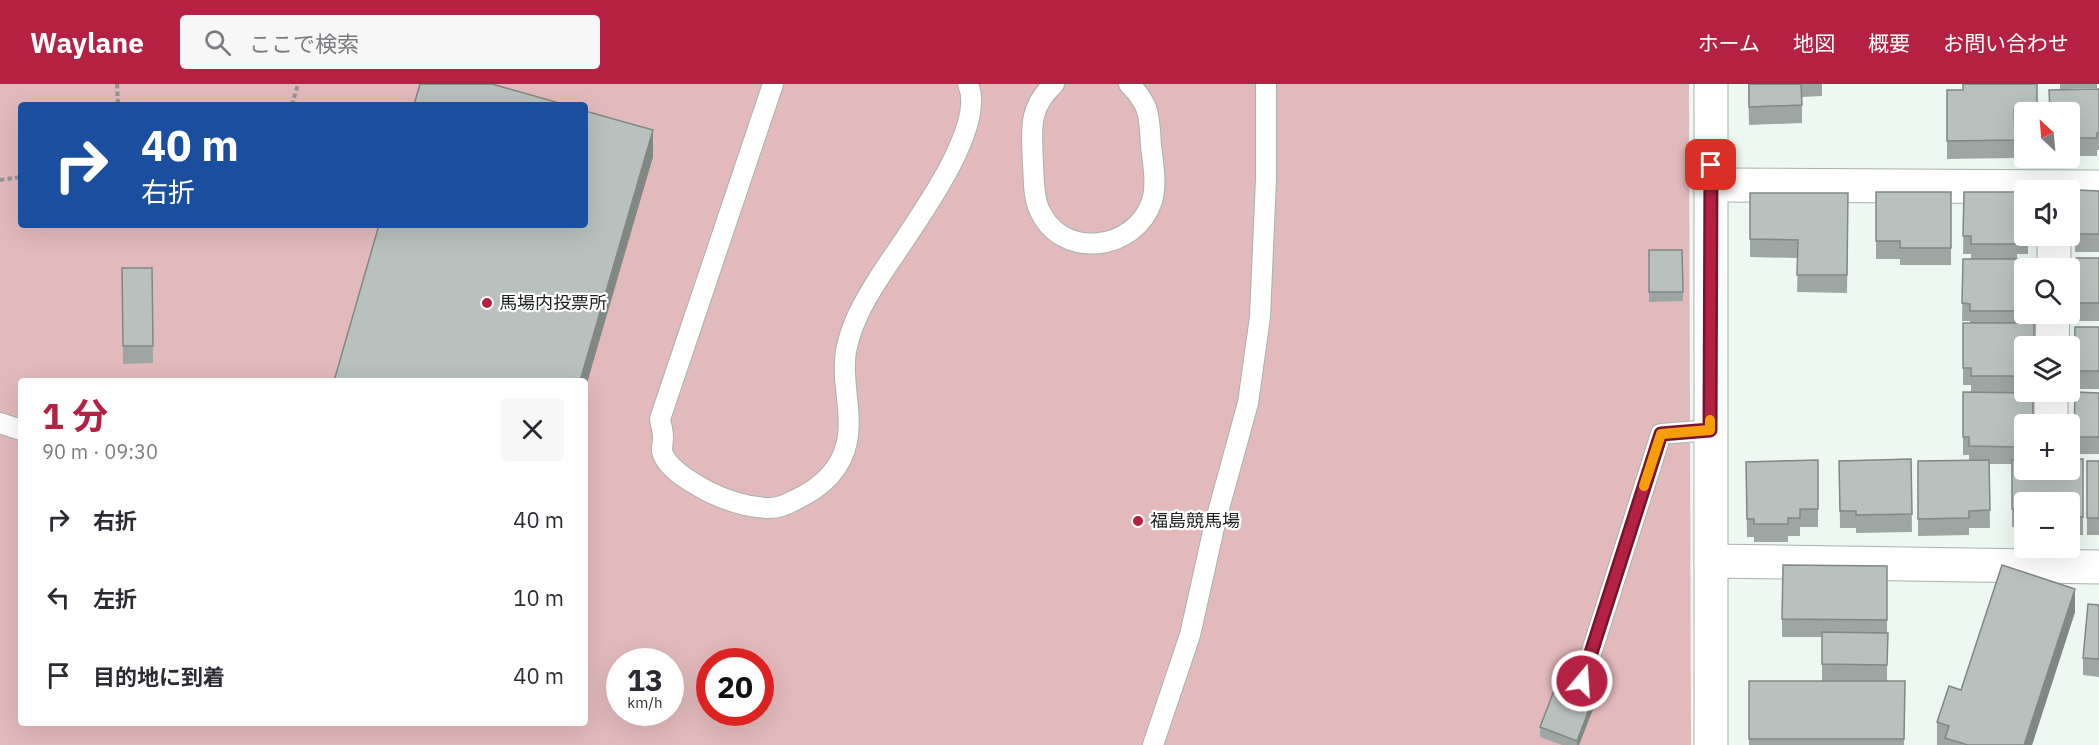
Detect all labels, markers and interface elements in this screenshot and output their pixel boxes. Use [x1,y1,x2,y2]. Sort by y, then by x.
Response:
search box [180,15,600,69]
text: Waylane [30,24,144,61]
icon: search [201,26,234,59]
text: ここで検索 [249,29,359,58]
text: ホーム [1698,29,1760,57]
text: 地図 [1793,29,1835,57]
text: 概要 [1868,29,1910,57]
text: お問い合わせ [1943,29,2069,57]
north arrow [2014,102,2080,168]
map controls [2014,102,2080,558]
text: 40 m [141,118,239,173]
icon: right [42,126,120,204]
pin [1685,139,1736,190]
icon: arrive [1694,148,1727,181]
text: 右折 [141,174,195,209]
button: sound [2014,180,2080,246]
button: search [2014,258,2080,324]
place label: 馬場内投票所 [499,291,607,314]
marker: 馬場内投票所 [480,296,494,310]
button: layers [2014,336,2080,402]
text: 1 分 [42,392,108,439]
button: close [501,398,564,461]
button: + [2014,414,2080,480]
text: 90 m · 09:30 [42,438,158,465]
button: − [2014,492,2080,558]
icon: right [42,503,75,536]
text: 40 m [513,505,564,534]
text: 右折 [93,506,137,535]
place label: 福島競馬場 [1150,509,1240,532]
marker: 福島競馬場 [1131,514,1145,528]
icon: left [42,581,75,614]
text: 10 m [513,583,564,612]
text: 左折 [93,584,137,613]
speed limit sign: 20 [696,648,774,726]
position arrow [1550,649,1614,713]
icon: arrive [42,659,75,692]
text: 13 [627,660,663,699]
text: 40 m [513,661,564,690]
text: 目的地に到着 [93,662,225,691]
text: km/h [627,693,663,712]

